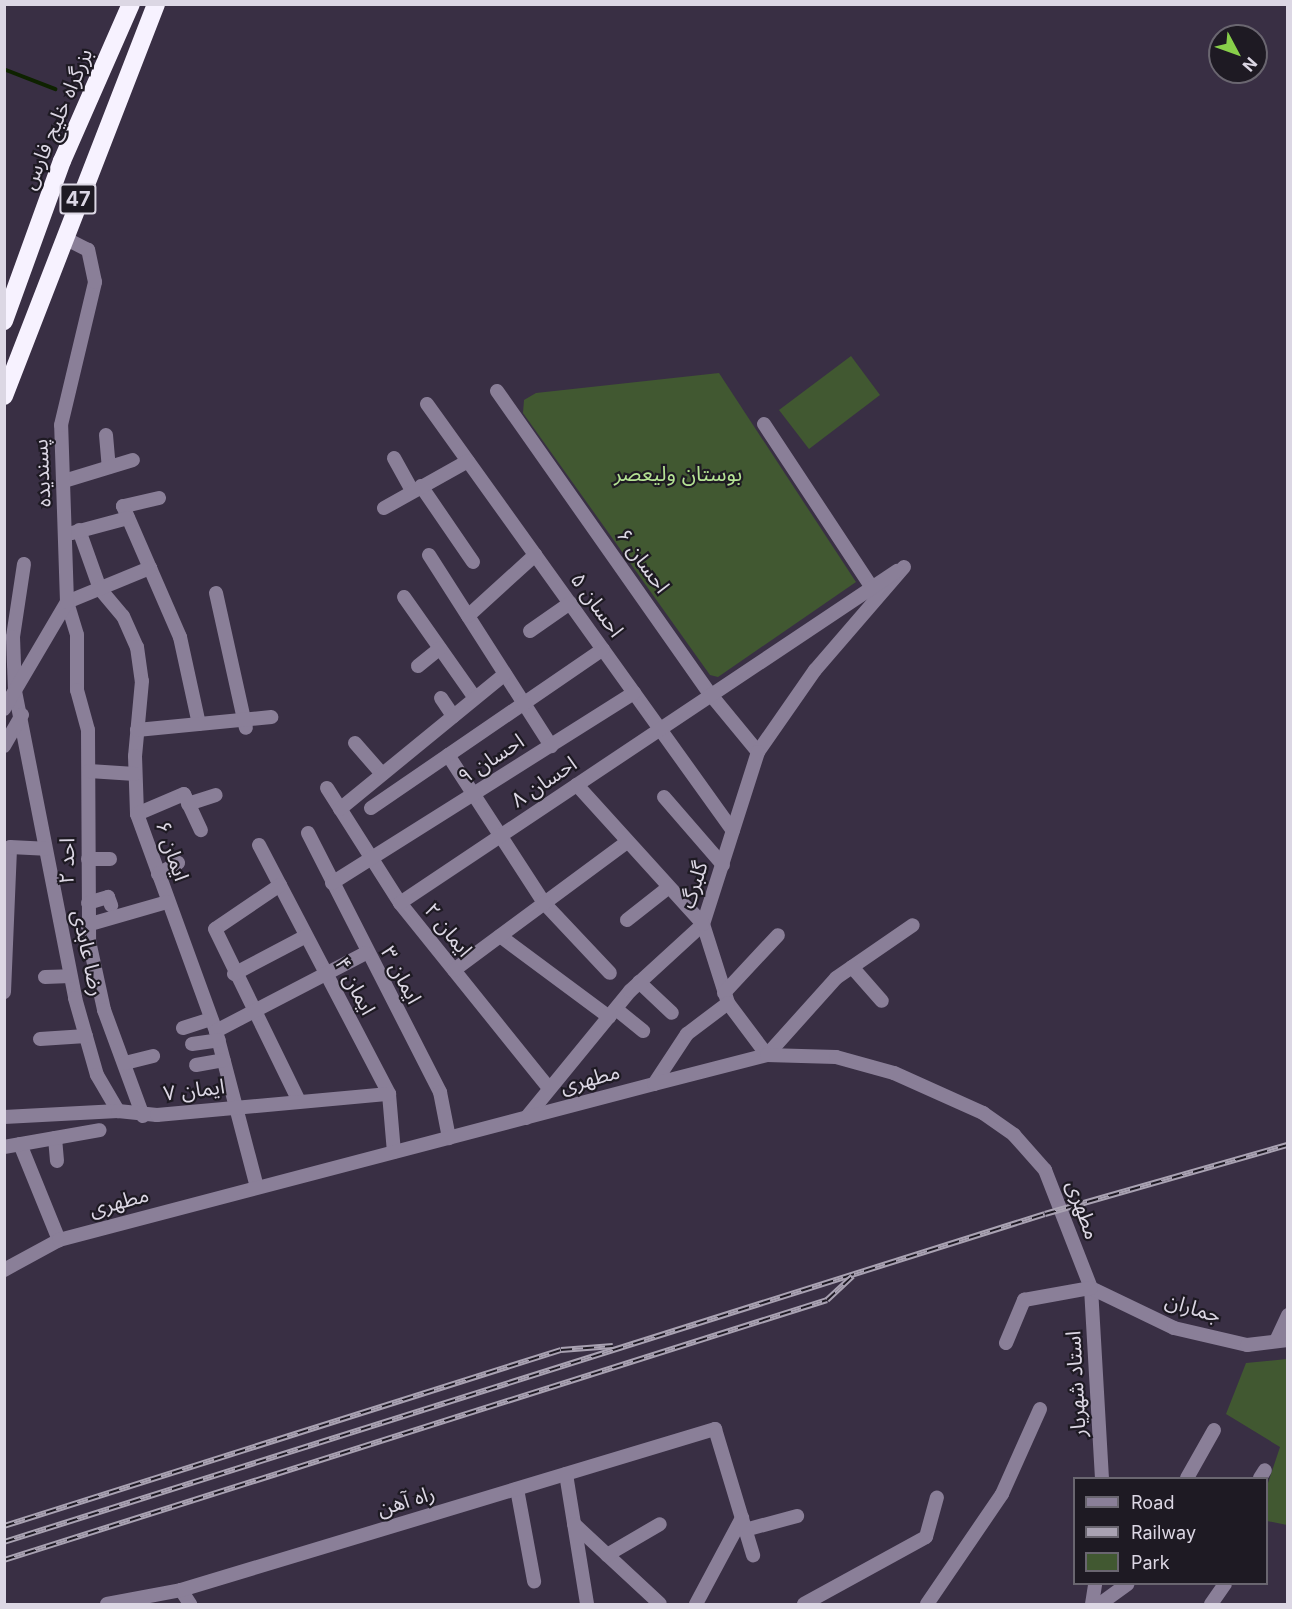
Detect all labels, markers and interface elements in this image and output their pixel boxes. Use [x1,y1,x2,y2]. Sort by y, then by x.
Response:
north arrow [1208,24,1268,84]
street label: بزرگراه خلیج فارس [16,45,98,193]
text: N [1239,53,1262,76]
road number: 47 [58,182,98,216]
street label: پسندیده [28,438,56,508]
park label: بوستان ولیعصر [614,461,742,487]
street label: احسان ۶ [611,524,675,598]
street label: احسان ۵ [565,568,629,642]
street label: احسان ۹ [453,728,529,790]
street label: احسان ۸ [506,751,582,813]
street label: ایمان ۶ [150,818,194,884]
street label: احد ۲ [54,838,80,884]
street label: گلبرگ [675,858,713,912]
street label: ایمان ۲ [419,898,477,962]
street label: رضا عابدی [67,908,109,998]
street label: ایمان ۳ [375,942,427,1008]
street label: ایمان ۴ [329,953,381,1019]
street label: مطهری [557,1059,623,1099]
street label: ایمان ۷ [162,1074,226,1106]
street label: مطهری [1061,1177,1105,1243]
street label: مطهری [86,1182,152,1222]
street label: جماران [1162,1288,1224,1328]
street label: استاد شهریار [1061,1330,1091,1438]
legend [1073,1477,1268,1585]
street label: راه آهن [374,1480,438,1522]
text: Road [1131,1492,1174,1513]
text: Railway [1131,1522,1196,1543]
text: Park [1131,1552,1170,1573]

